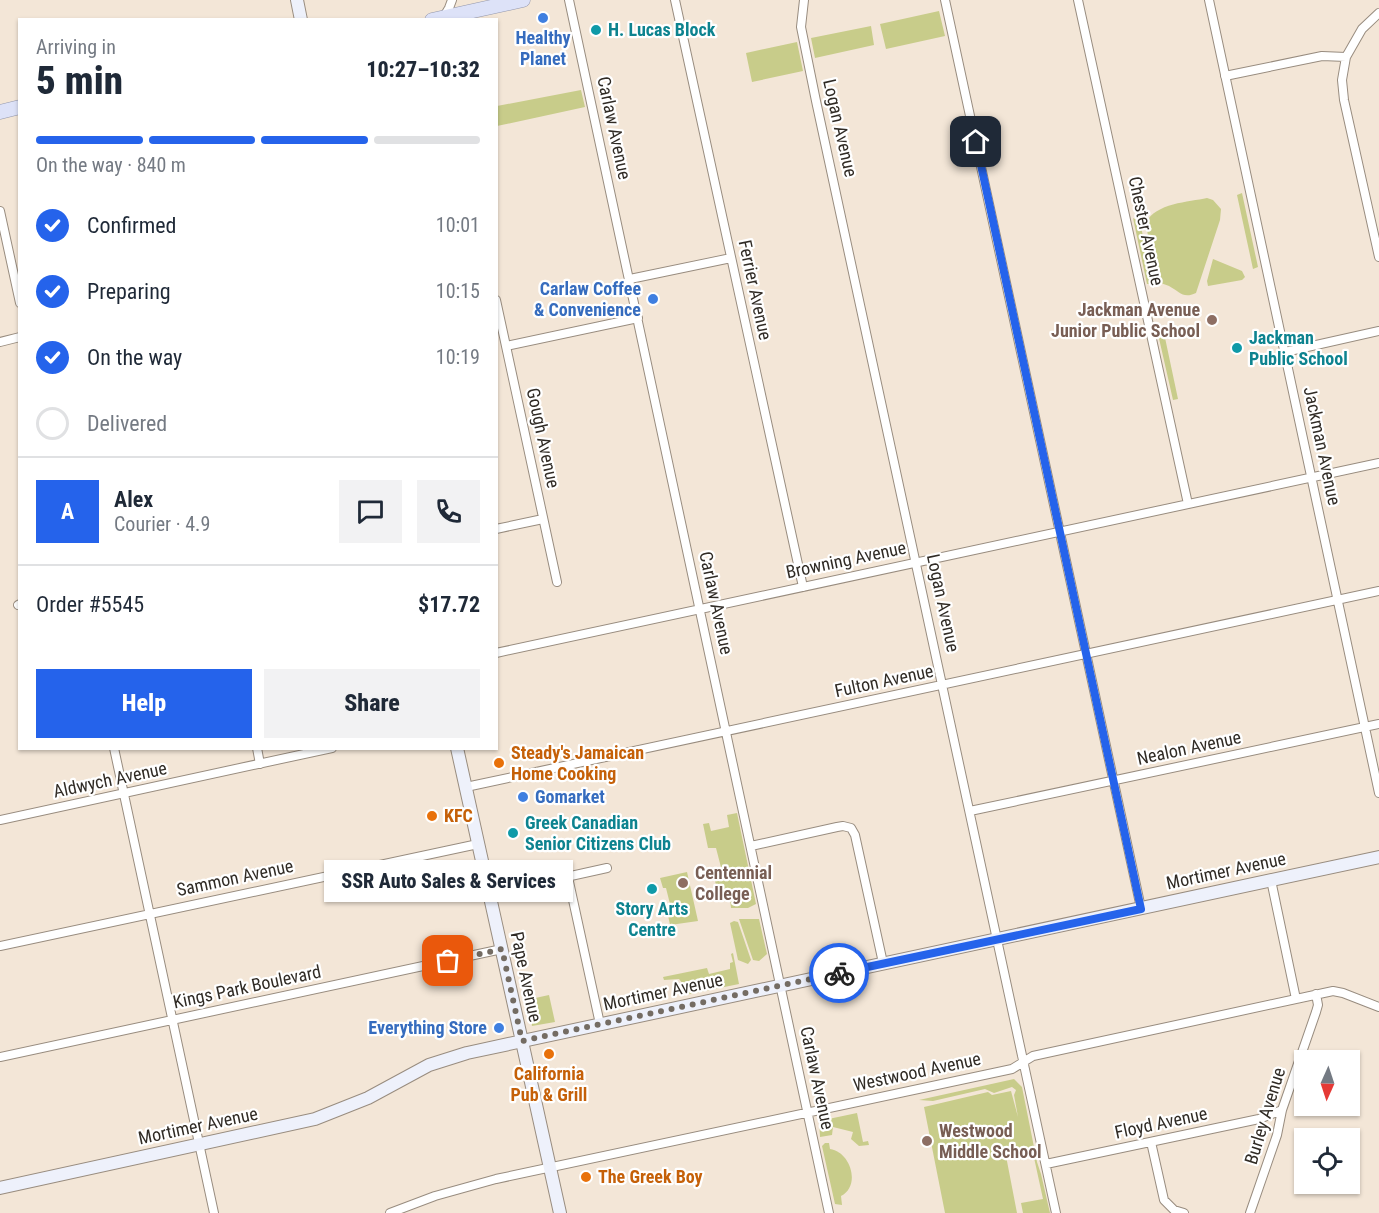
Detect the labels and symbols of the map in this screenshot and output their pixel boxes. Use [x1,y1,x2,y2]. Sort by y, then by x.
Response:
marker: Healthy Planet [536,11,550,25]
place label: H. Lucas Block [608,19,716,40]
marker: H. Lucas Block [589,23,603,37]
place label: Healthy Planet [515,27,571,69]
street label: Carlaw Avenue [593,74,636,181]
street label: Logan Avenue [819,77,862,179]
pin [950,116,1001,167]
street label: Chester Avenue [1125,175,1168,287]
street label: Ferrier Avenue [735,238,776,342]
place label: Carlaw Coffee & Convenience [534,278,641,320]
marker: Carlaw Coffee & Convenience [646,292,660,306]
place label: Jackman Avenue Junior Public School [1051,299,1200,341]
marker: Jackman Avenue Junior Public School [1205,313,1219,327]
place label: Jackman Public School [1249,327,1348,369]
marker: Jackman Public School [1230,341,1244,355]
street label: Jackman Avenue [1300,385,1345,507]
street label: Gough Avenue [523,386,564,490]
street label: Browning Avenue [784,537,908,582]
street label: Carlaw Avenue [695,549,738,656]
street label: Logan Avenue [923,552,964,654]
street label: Fulton Avenue [833,660,935,701]
street label: Nealon Avenue [1135,726,1243,769]
place label: Steady's Jamaican Home Cooking [511,742,644,784]
marker: Steady's Jamaican Home Cooking [492,756,506,770]
street label: Aldwych Avenue [51,757,169,802]
place label: Gomarket [535,786,605,807]
marker: Gomarket [516,790,530,804]
place label: KFC [444,805,473,826]
marker: KFC [425,809,439,823]
place label: Greek Canadian Senior Citizens Club [525,812,671,854]
marker: Greek Canadian Senior Citizens Club [506,826,520,840]
street label: Mortimer Avenue [1164,848,1287,893]
street label: Sammon Avenue [175,855,295,900]
callout: SSR Auto Sales & Services [324,859,572,901]
place label: Centennial College [695,862,772,904]
marker: Centennial College [676,876,690,890]
marker: Story Arts Centre [645,882,659,896]
place label: Story Arts Centre [615,898,689,940]
street label: Pape Avenue [507,930,546,1024]
pin [422,935,473,986]
courier [809,943,869,1003]
street label: Kings Park Boulevard [171,961,323,1012]
street label: Mortimer Avenue [601,969,724,1014]
place label: Everything Store [368,1017,487,1038]
marker: Everything Store [492,1021,506,1035]
street label: Carlaw Avenue [796,1024,839,1131]
marker: California Pub & Grill [542,1047,556,1061]
street label: Westwood Avenue [851,1048,983,1095]
north arrow [1294,1050,1360,1116]
place label: California Pub & Grill [511,1063,587,1105]
street label: Burley Avenue [1240,1065,1289,1167]
street label: Floyd Avenue [1113,1102,1209,1143]
street label: Mortimer Avenue [136,1103,259,1148]
place label: Westwood Middle School [939,1120,1042,1162]
marker: Westwood Middle School [920,1134,934,1148]
place label: The Greek Boy [598,1166,703,1187]
marker: The Greek Boy [579,1170,593,1184]

